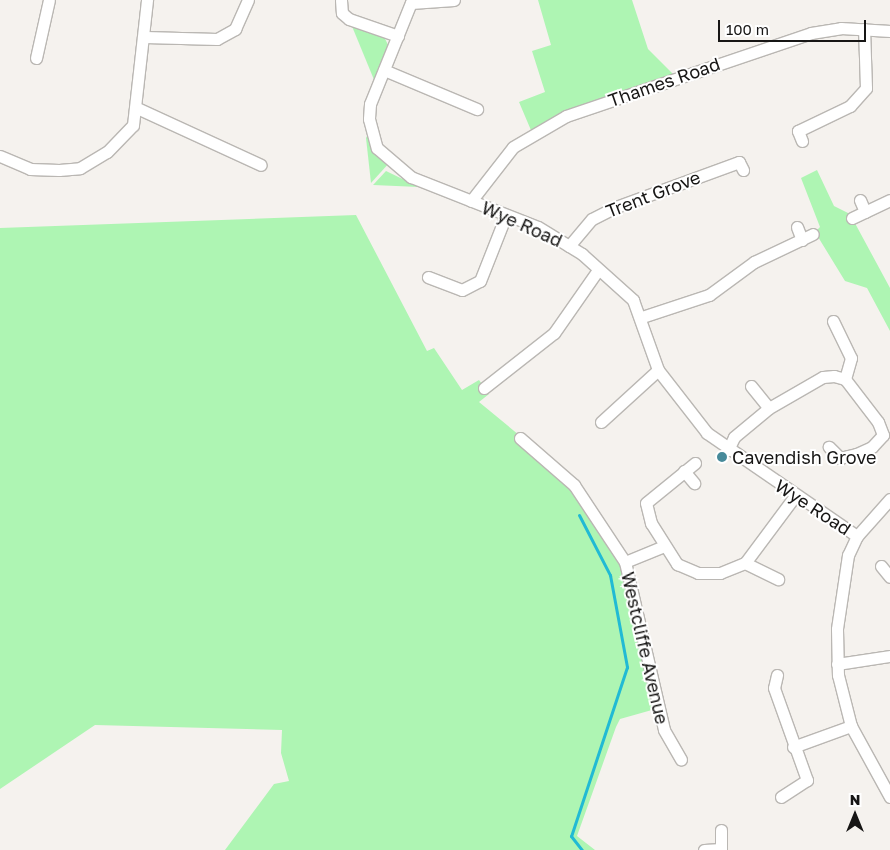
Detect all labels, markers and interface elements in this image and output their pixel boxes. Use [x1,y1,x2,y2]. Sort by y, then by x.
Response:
scale bar [720,10,868,42]
text: 100 m [726,20,769,38]
street label: Thames Road [605,53,723,111]
street label: Trent Grove [603,166,703,222]
street label: Wye Road [478,197,566,251]
place label: Cavendish Grove [732,446,876,468]
marker: Cavendish Grove [716,451,728,463]
street label: Wye Road [771,475,855,539]
street label: Westcliffe Avenue [617,570,673,726]
north arrow [830,790,880,840]
text: N [850,791,860,808]

